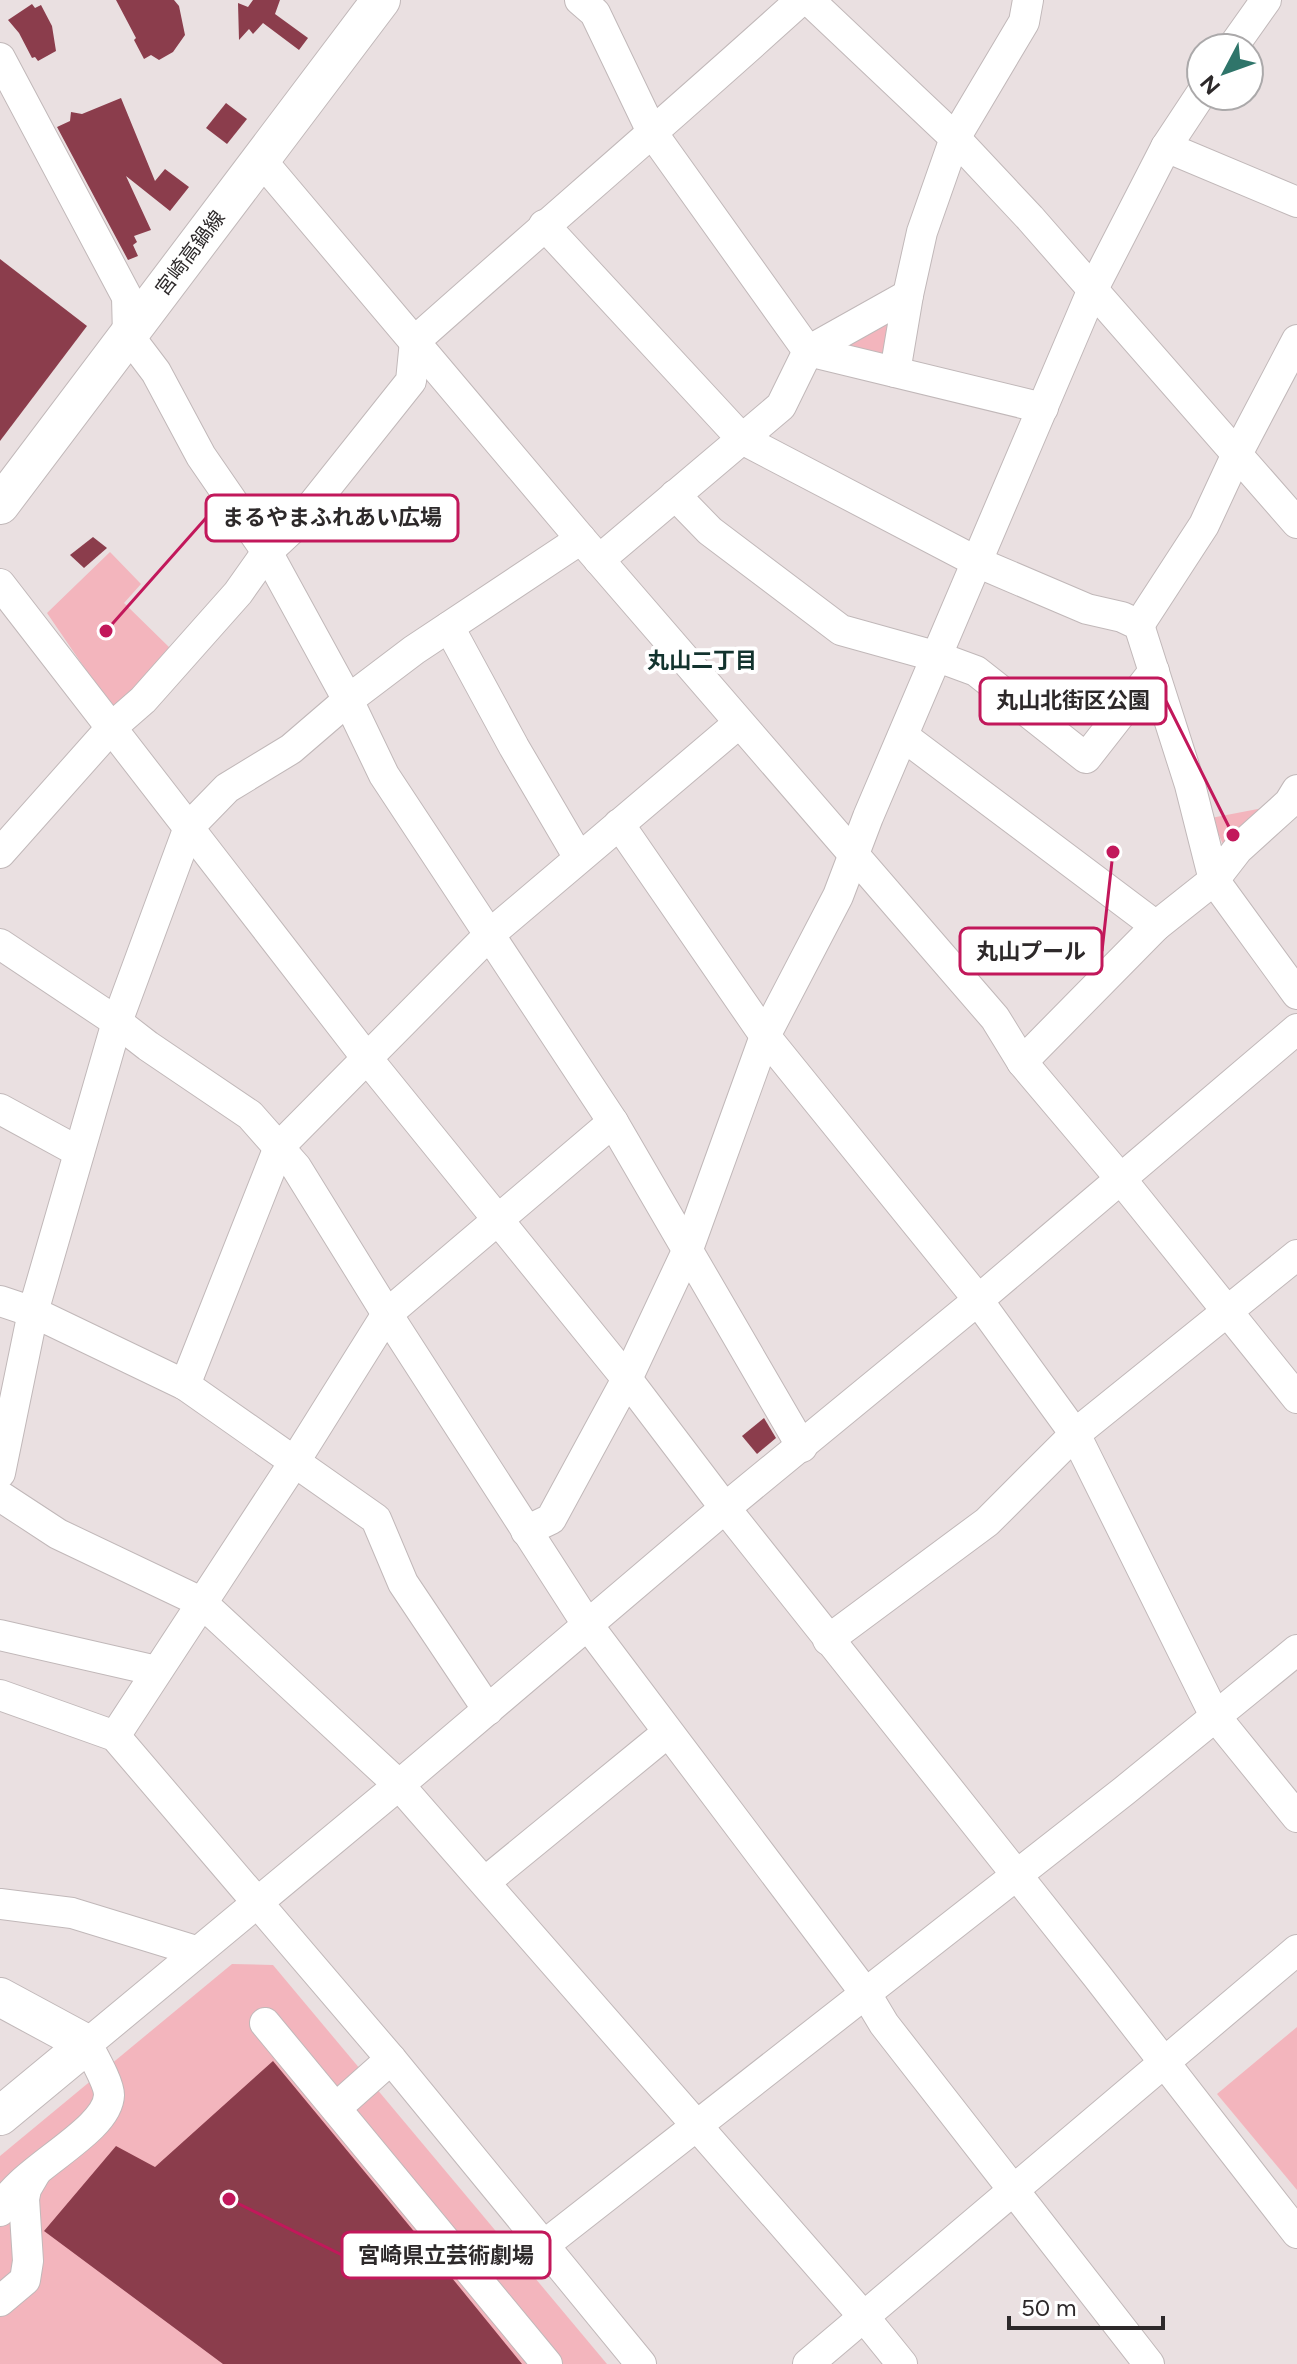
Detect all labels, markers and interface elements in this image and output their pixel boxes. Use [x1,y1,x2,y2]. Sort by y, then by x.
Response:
north arrow [1185,32,1265,112]
text: N [1195,70,1226,100]
street label: 宮崎高鍋線 [150,206,230,300]
callout: まるやまふれあい広場 [206,495,458,541]
text: まるやまふれあい広場 [222,504,442,531]
district label: 丸山二丁目 [647,647,757,674]
callout: 丸山北街区公園 [980,678,1166,724]
text: 丸山北街区公園 [996,687,1150,714]
callout: 丸山プール [960,928,1102,974]
text: 丸山プール [976,938,1086,965]
callout: 宮崎県立芸術劇場 [342,2232,550,2278]
text: 宮崎県立芸術劇場 [358,2242,534,2269]
scale bar [1009,2280,1163,2330]
text: 50 m [1021,2293,1077,2322]

